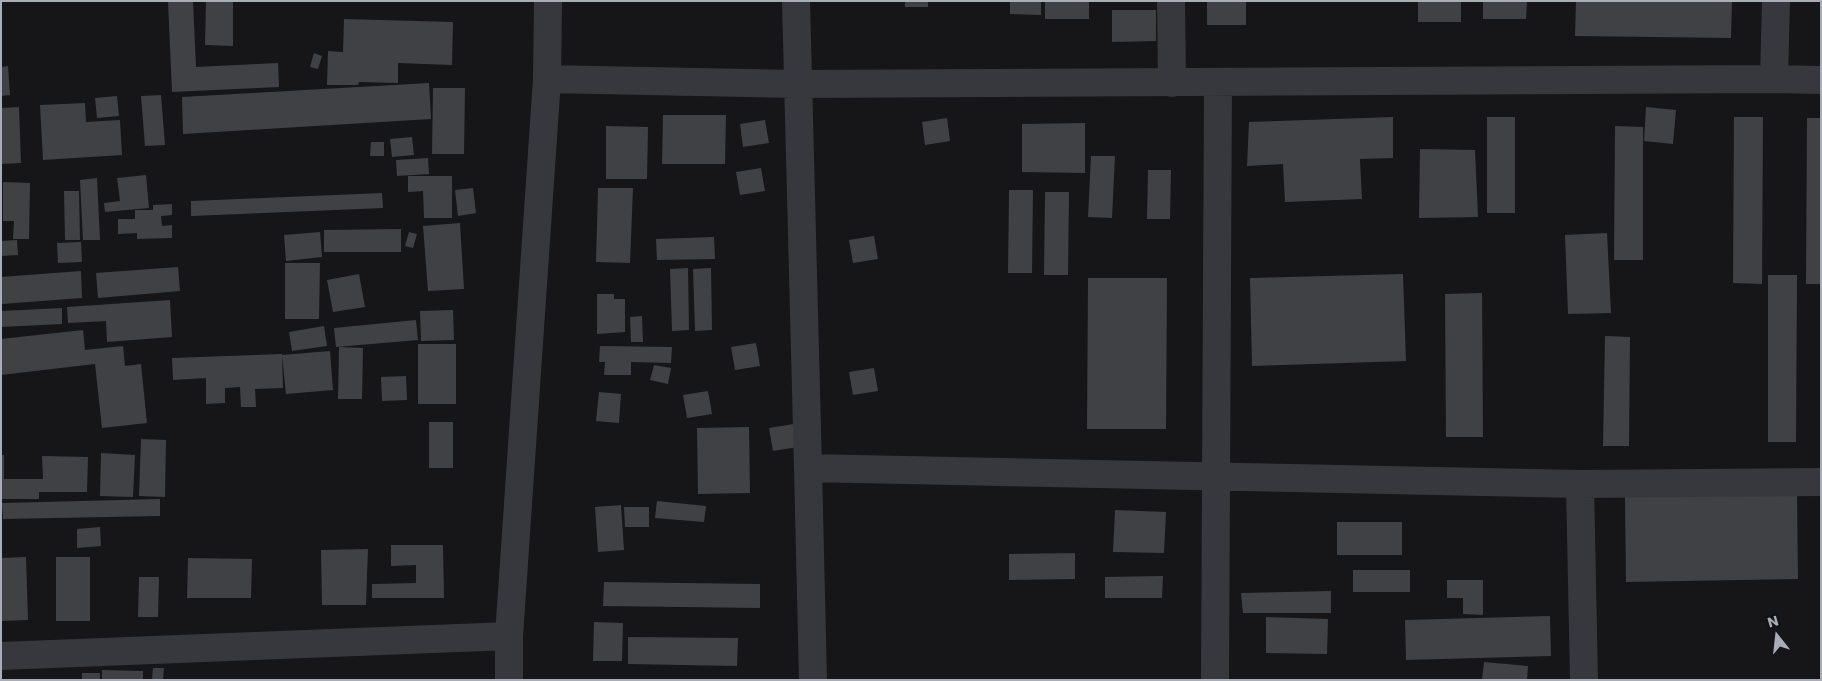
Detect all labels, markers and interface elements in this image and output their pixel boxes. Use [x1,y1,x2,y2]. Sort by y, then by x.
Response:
north arrow [1752,611,1802,661]
text: N [1765,611,1781,633]

